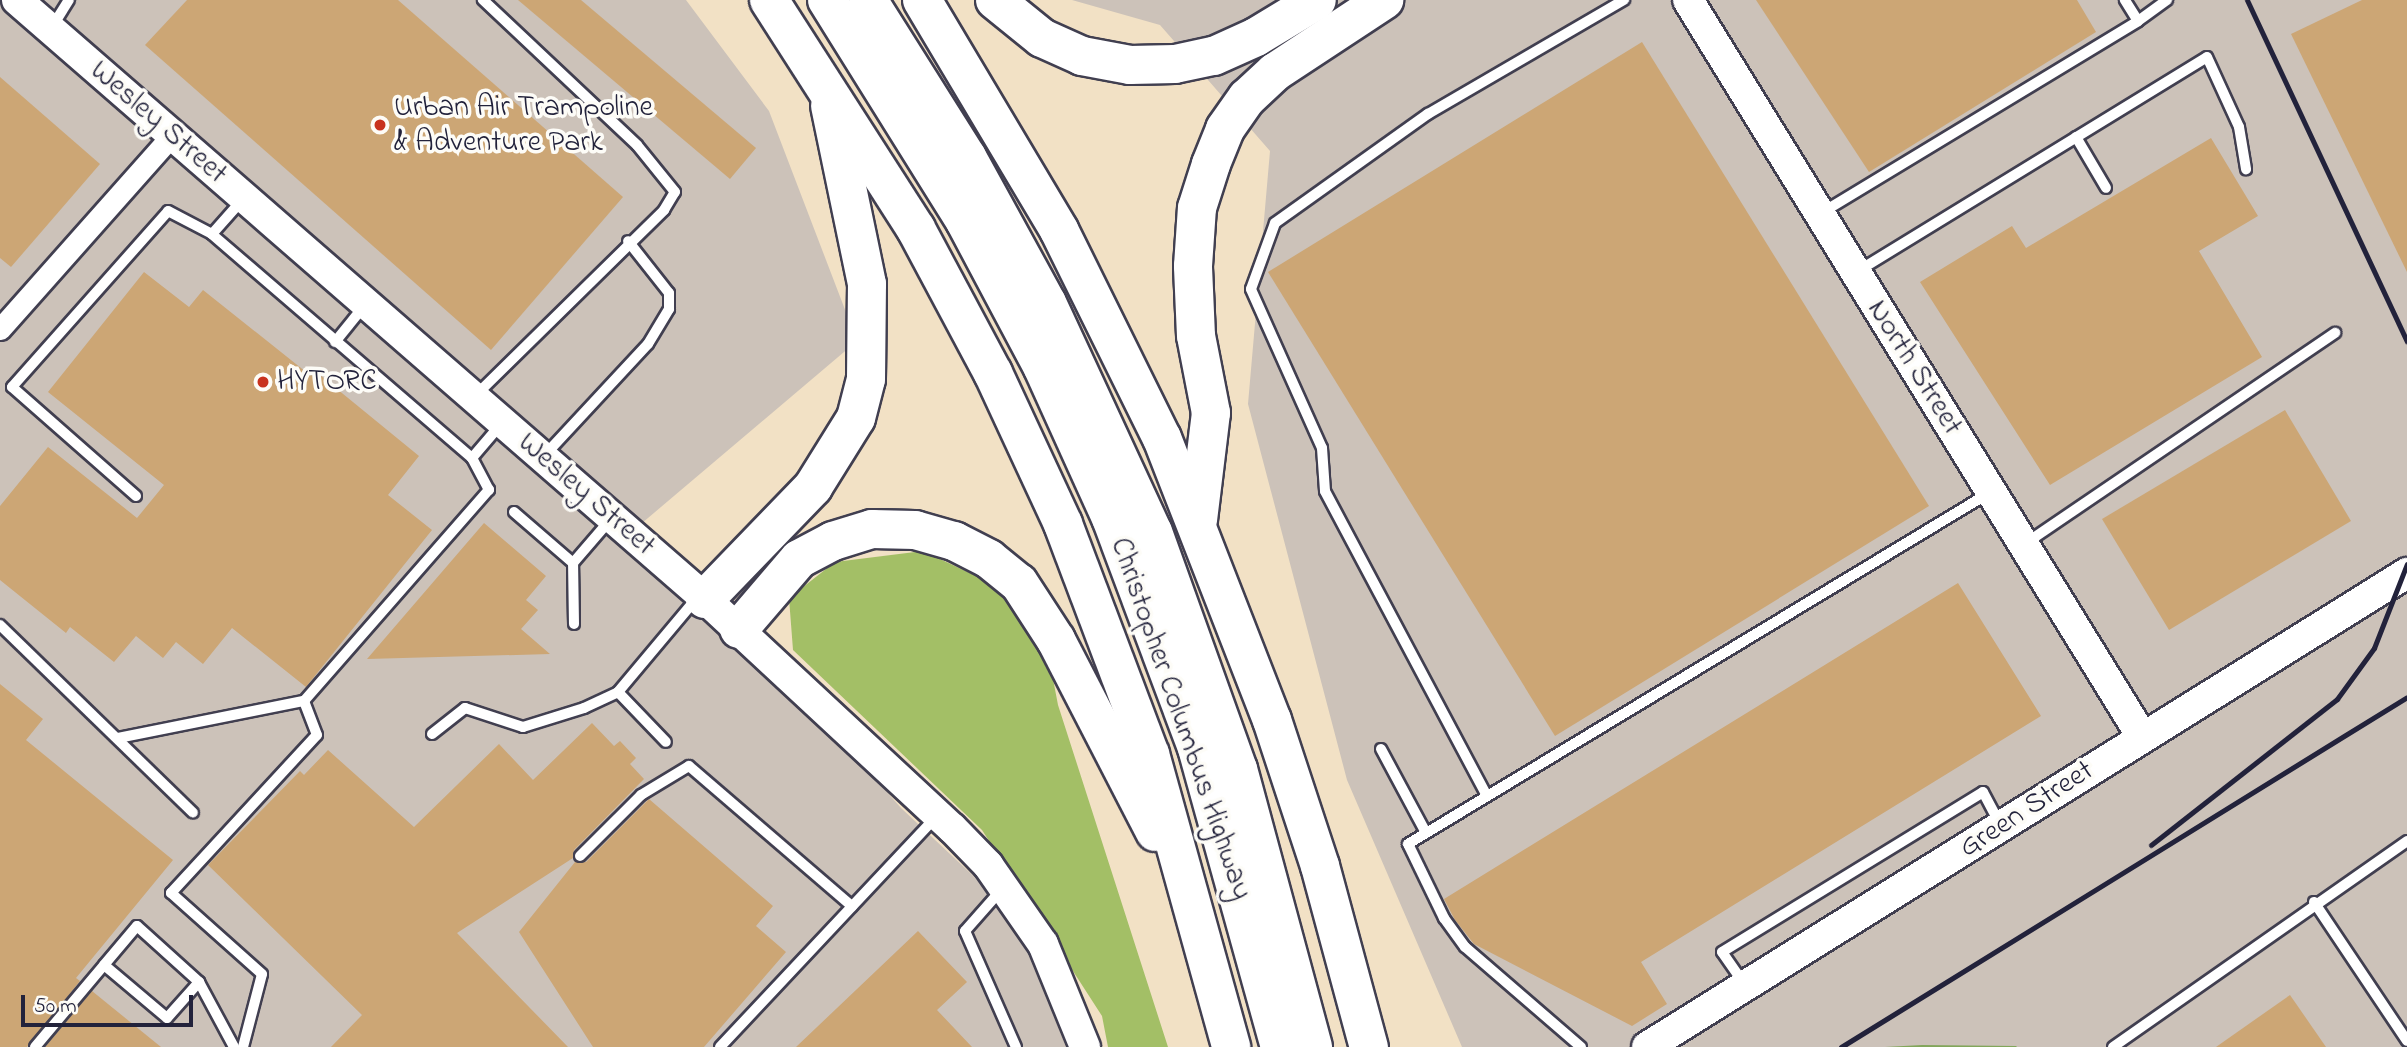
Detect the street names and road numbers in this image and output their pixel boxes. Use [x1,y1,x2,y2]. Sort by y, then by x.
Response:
street label: Wesley Street [82,54,234,192]
street label: North Street [1858,294,1970,442]
street label: Wesley Street [510,426,662,564]
street label: Christopher Columbus Highway [1101,533,1259,905]
street label: Green Street [1953,753,2101,867]

